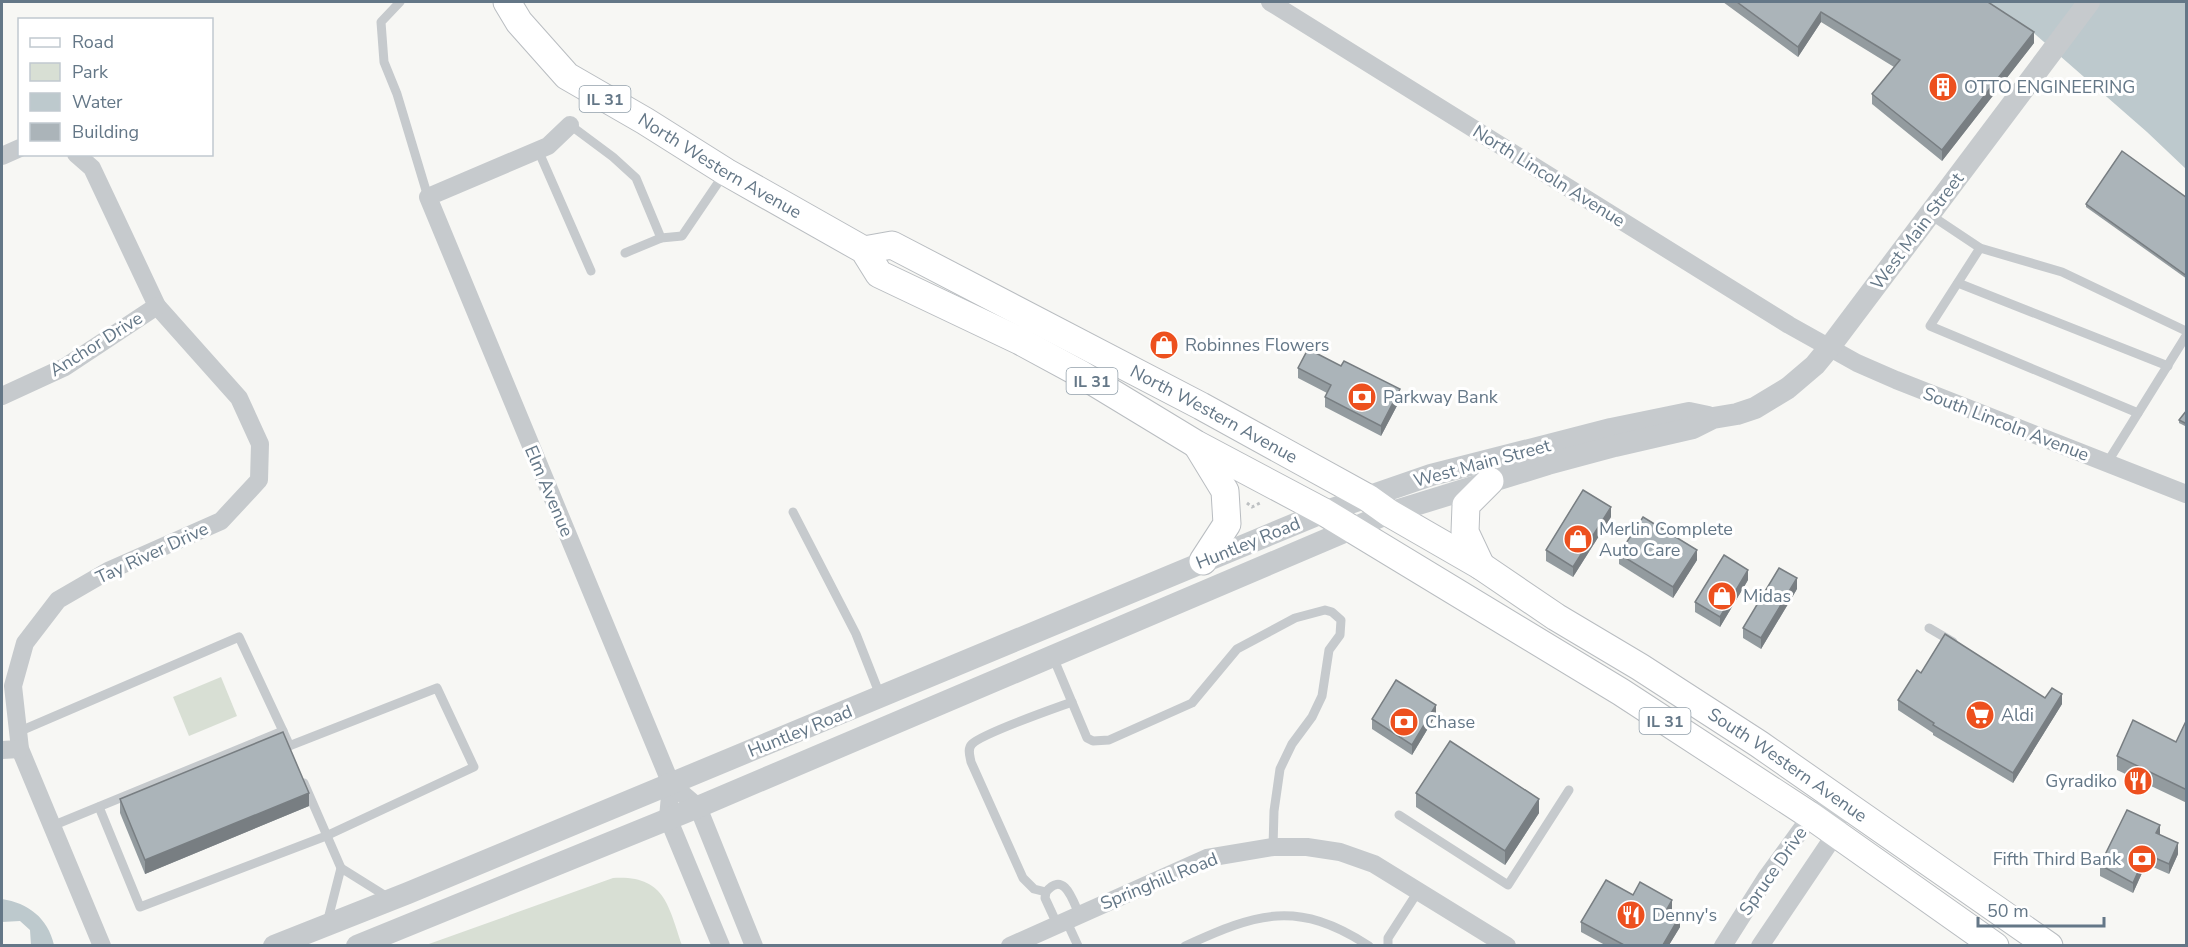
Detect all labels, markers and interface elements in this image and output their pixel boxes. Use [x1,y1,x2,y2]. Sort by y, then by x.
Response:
legend [18,18,213,156]
text: Road [72,30,114,54]
text: Park [72,60,109,84]
building icon: OTTO ENGINEERING [1927,71,1959,103]
place label: OTTO ENGINEERING [1964,75,2135,99]
road number: IL 31 [580,86,630,112]
text: Water [72,90,123,114]
street label: North Western Avenue [634,108,806,224]
street label: North Lincoln Avenue [1468,119,1630,233]
text: Building [72,120,139,144]
street label: West Main Street [1865,167,1969,294]
street label: Anchor Drive [45,306,147,382]
shop icon: Robinnes Flowers [1148,329,1180,361]
place label: Robinnes Flowers [1185,333,1329,357]
street label: North Western Avenue [1126,359,1302,469]
road number: IL 31 [1066,368,1118,394]
bank icon: Parkway Bank [1346,381,1378,413]
street label: South Lincoln Avenue [1919,381,2093,467]
place label: Parkway Bank [1383,385,1499,409]
street label: West Main Street [1411,433,1554,493]
street label: Elm Avenue [519,442,579,540]
street label: Huntley Road [1192,511,1304,575]
street label: Tay River Drive [92,516,212,590]
place label: Merlin Complete Auto Care [1599,517,1733,562]
shop icon: Merlin Complete Auto Care [1562,523,1594,555]
shop icon: Midas [1706,580,1738,612]
place label: Midas [1743,584,1791,608]
street label: Huntley Road [744,699,856,763]
supermarket icon: Aldi [1964,699,1996,731]
street label: South Western Avenue [1703,702,1872,828]
place label: Aldi [2001,703,2034,727]
bank icon: Chase [1388,706,1420,738]
road number: IL 31 [1640,708,1690,734]
place label: Chase [1425,710,1475,734]
restaurant icon: Gyradiko [2122,765,2154,797]
place label: Gyradiko [2045,769,2117,793]
street label: Spruce Drive [1734,822,1812,920]
bank icon: Fifth Third Bank [2126,843,2158,875]
street label: Springhill Road [1097,847,1221,915]
place label: Fifth Third Bank [1993,847,2122,871]
scale bar [1978,890,2104,928]
restaurant icon: Denny's [1615,899,1647,931]
text: 50 m [1987,899,2029,923]
place label: Denny's [1652,903,1717,927]

